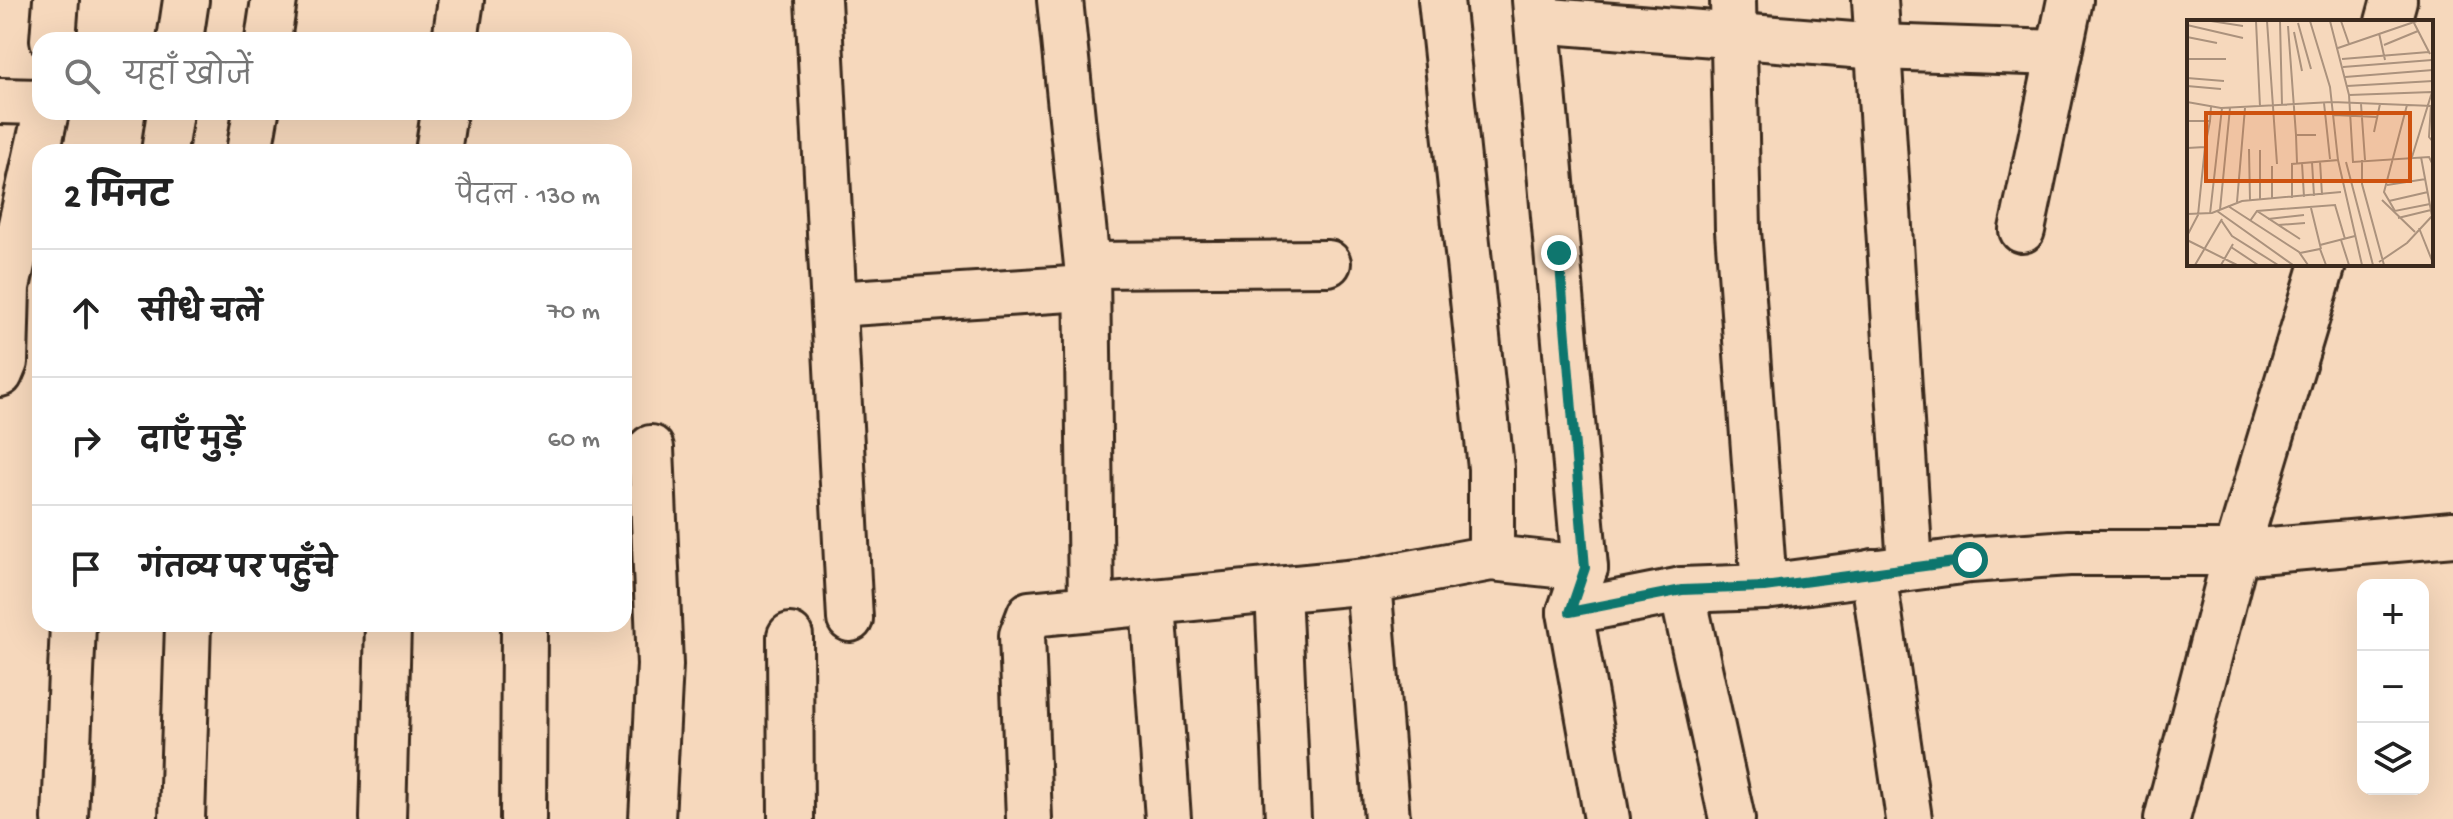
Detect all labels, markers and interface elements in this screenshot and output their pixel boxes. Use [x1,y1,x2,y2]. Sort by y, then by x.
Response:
inset map [2187,20,2433,266]
search box [32,32,632,120]
icon: search [60,54,104,98]
text: यहाँ खोजें [124,61,252,96]
text: 2 मिनट [64,179,171,219]
text: पैदल · 130 m [456,183,600,214]
route end [1541,235,1577,271]
icon: ahead [64,291,108,335]
text: सीधे चलें [140,298,262,333]
text: 70 m [547,298,600,329]
icon: right [64,419,108,463]
text: दाएँ मुड़ें [140,426,244,461]
text: 60 m [547,426,600,457]
route start [1952,542,1988,578]
icon: arrive [64,547,108,591]
text: गंतव्य पर पहुँचे [140,554,337,589]
map controls [2357,579,2429,795]
button: + [2357,579,2429,651]
button: − [2357,651,2429,723]
button: layers [2357,723,2429,795]

